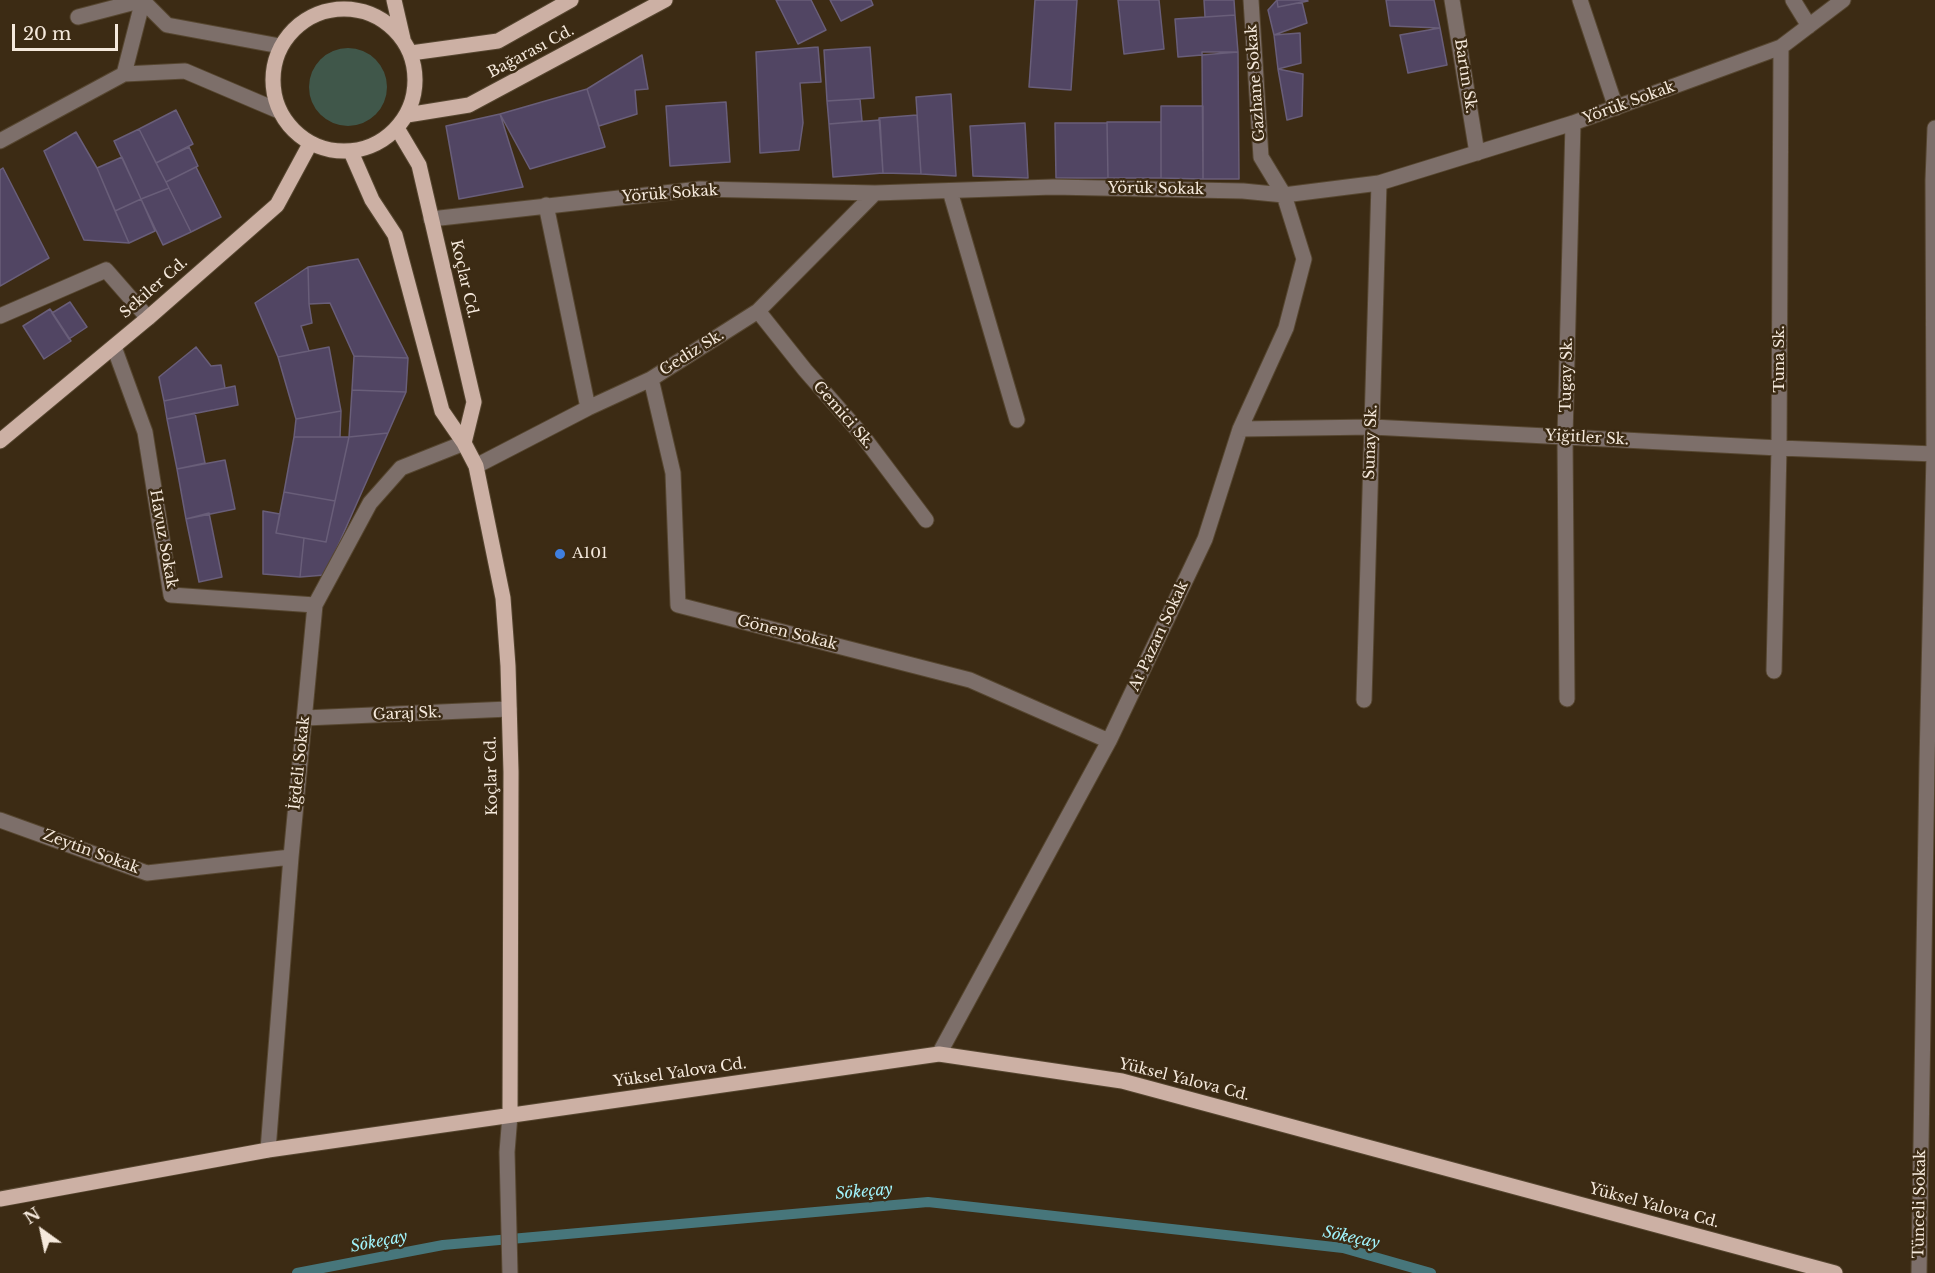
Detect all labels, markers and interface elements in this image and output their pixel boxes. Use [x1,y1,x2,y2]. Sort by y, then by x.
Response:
scale bar [15,12,122,50]
street label: Bağarası Cd. [485,22,577,82]
text: 20 m [23,23,71,45]
street label: Gazhane Sokak [1243,24,1269,142]
street label: Bartın Sk. [1450,37,1480,115]
street label: Yörük Sokak [1581,78,1677,128]
street label: Yörük Sokak [1108,179,1204,199]
street label: Yörük Sokak [621,182,719,206]
street label: Koçlar Cd. [446,238,482,320]
street label: Sekiler Cd. [117,254,191,322]
street label: Tuna Sk. [1771,325,1789,393]
street label: Gediz Sk. [657,326,727,380]
street label: Tugay Sk. [1557,337,1577,413]
street label: Gemici Sk. [809,378,877,452]
street label: Sunay Sk. [1361,404,1381,480]
street label: Yiğitler Sk. [1545,427,1629,449]
street label: Havuz Sokak [145,488,181,590]
place label: A101 [572,545,608,563]
marker: A101 [553,547,567,561]
street label: At Pazarı Sokak [1126,578,1192,694]
street label: Gönen Sokak [735,612,839,654]
street label: Garaj Sk. [372,704,442,724]
street label: İğdeli Sokak [286,715,314,811]
street label: Koçlar Cd. [482,736,502,816]
street label: Zeytin Sokak [40,826,142,878]
street label: Yüksel Yalova Cd. [612,1055,748,1091]
street label: Yüksel Yalova Cd. [1117,1055,1251,1105]
street label: Tünceli Sokak [1910,1149,1930,1259]
water label: Sökeçay [834,1180,894,1204]
street label: Yüksel Yalova Cd. [1587,1180,1721,1232]
north arrow [12,1201,72,1261]
text: N [20,1203,44,1228]
water label: Sökeçay [1321,1223,1381,1253]
water label: Sökeçay [349,1227,409,1257]

